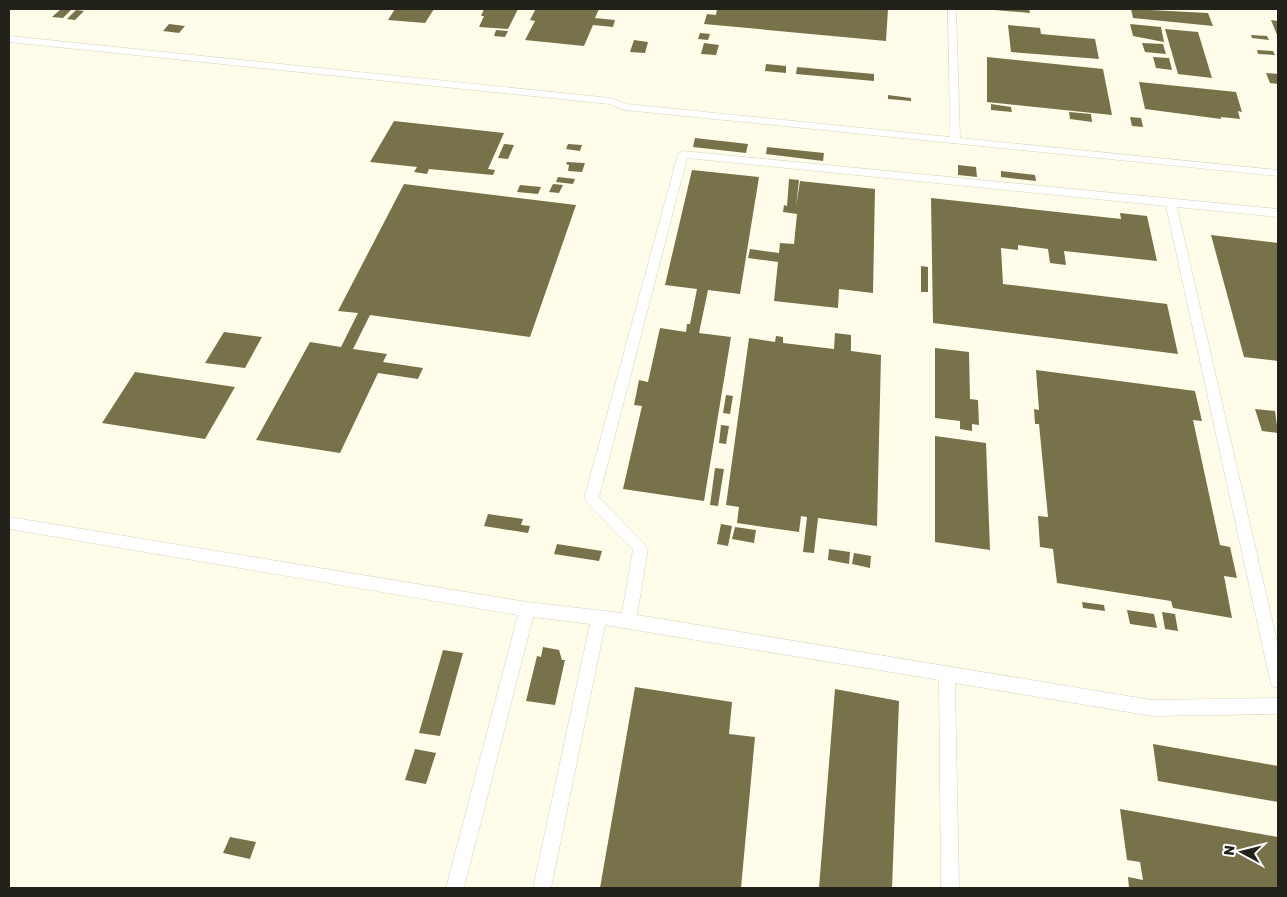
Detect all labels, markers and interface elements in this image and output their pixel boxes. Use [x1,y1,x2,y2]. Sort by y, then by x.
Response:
north arrow [1217,827,1267,877]
text: N [1221,844,1239,857]

